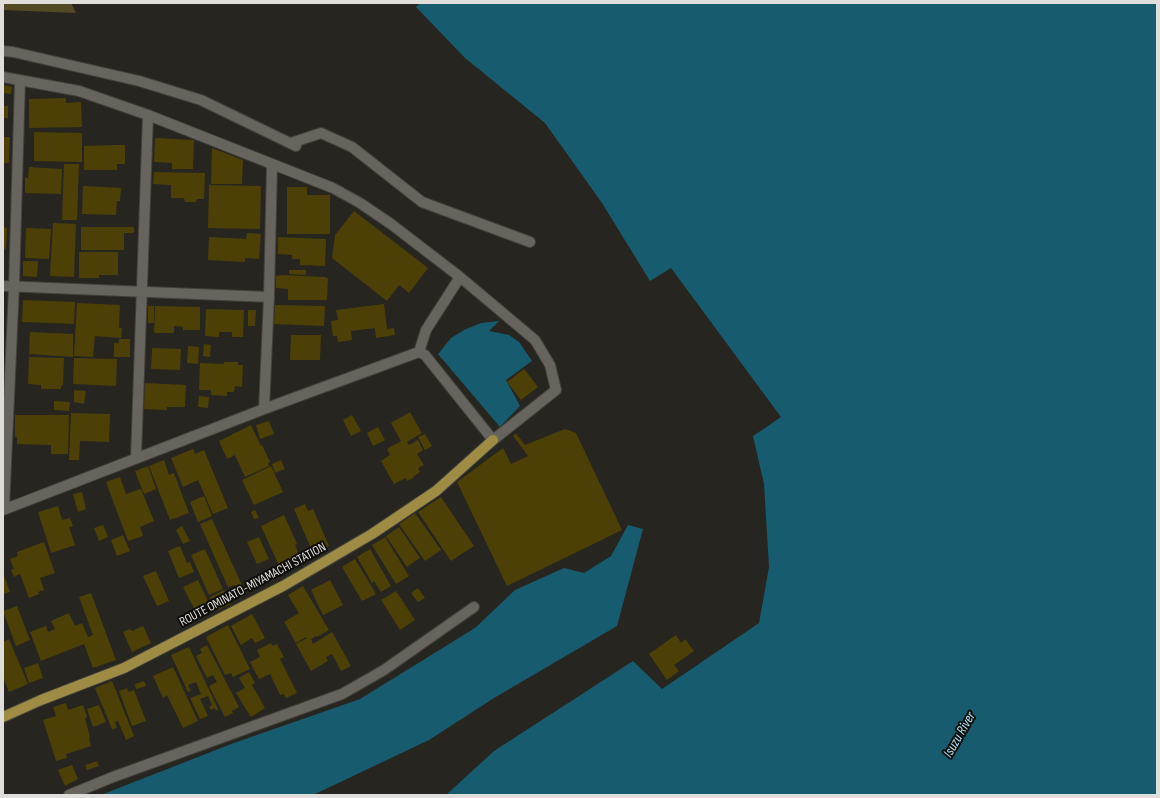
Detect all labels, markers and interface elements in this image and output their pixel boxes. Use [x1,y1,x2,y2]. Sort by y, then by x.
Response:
street label: ROUTE OMINATO-MIYAMACHI STATION [177,540,329,630]
water label: Isuzu River [940,709,980,761]

